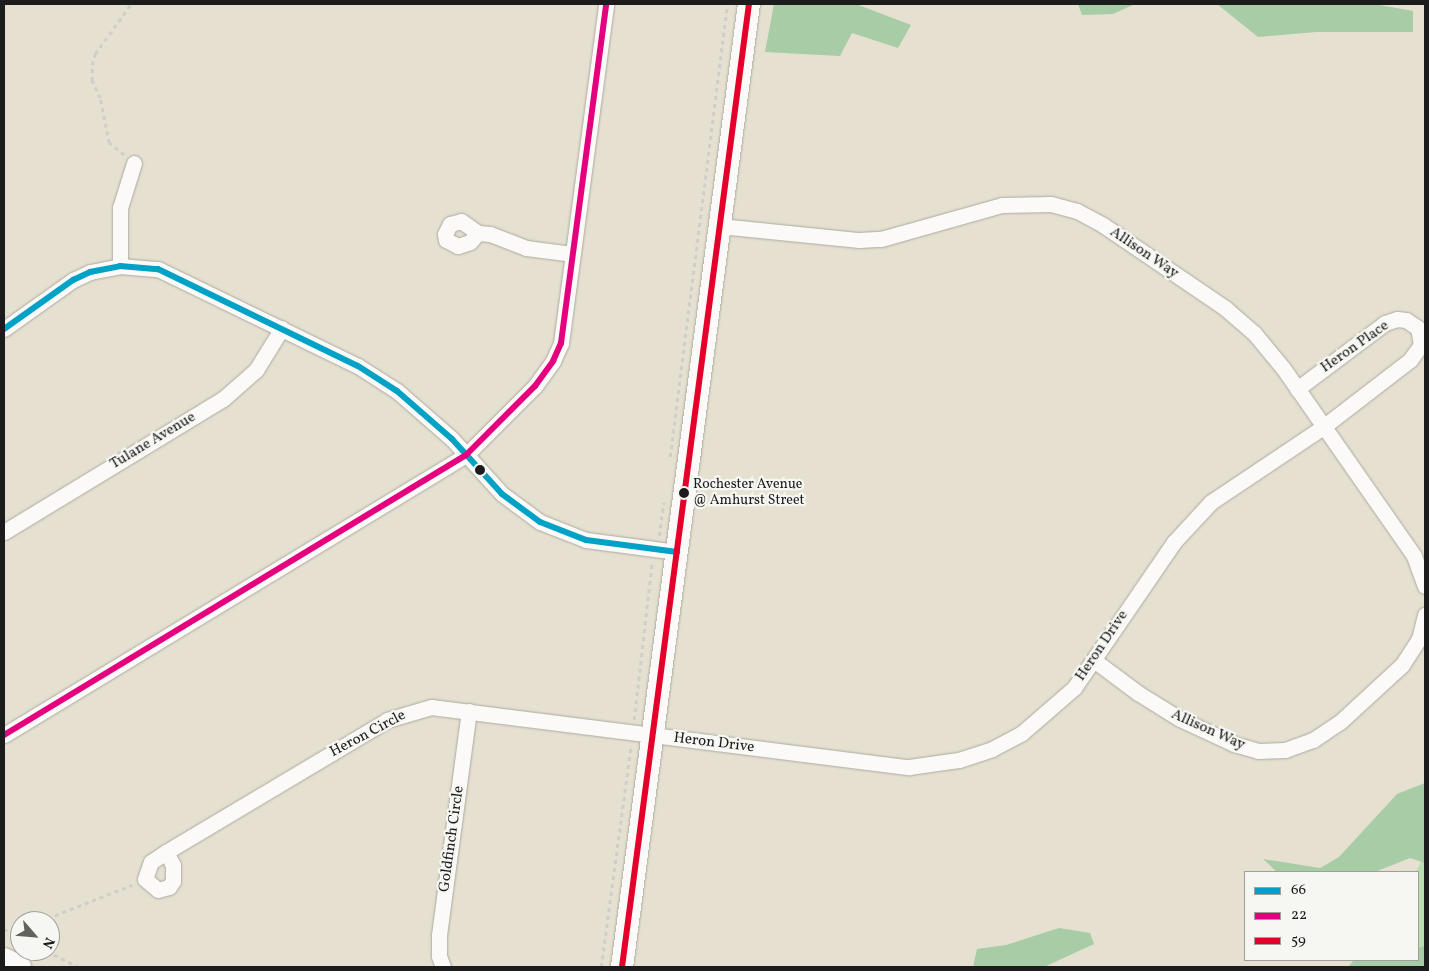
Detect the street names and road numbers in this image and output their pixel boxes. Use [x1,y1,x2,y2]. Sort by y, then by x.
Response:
street label: Allison Way [1106,223,1182,283]
street label: Heron Place [1317,317,1393,377]
street label: Tulane Avenue [107,408,199,474]
street label: Heron Drive [1072,607,1132,685]
street label: Allison Way [1168,706,1248,754]
street label: Heron Circle [327,707,409,761]
street label: Heron Drive [673,729,755,757]
street label: Goldfinch Circle [436,785,468,893]

